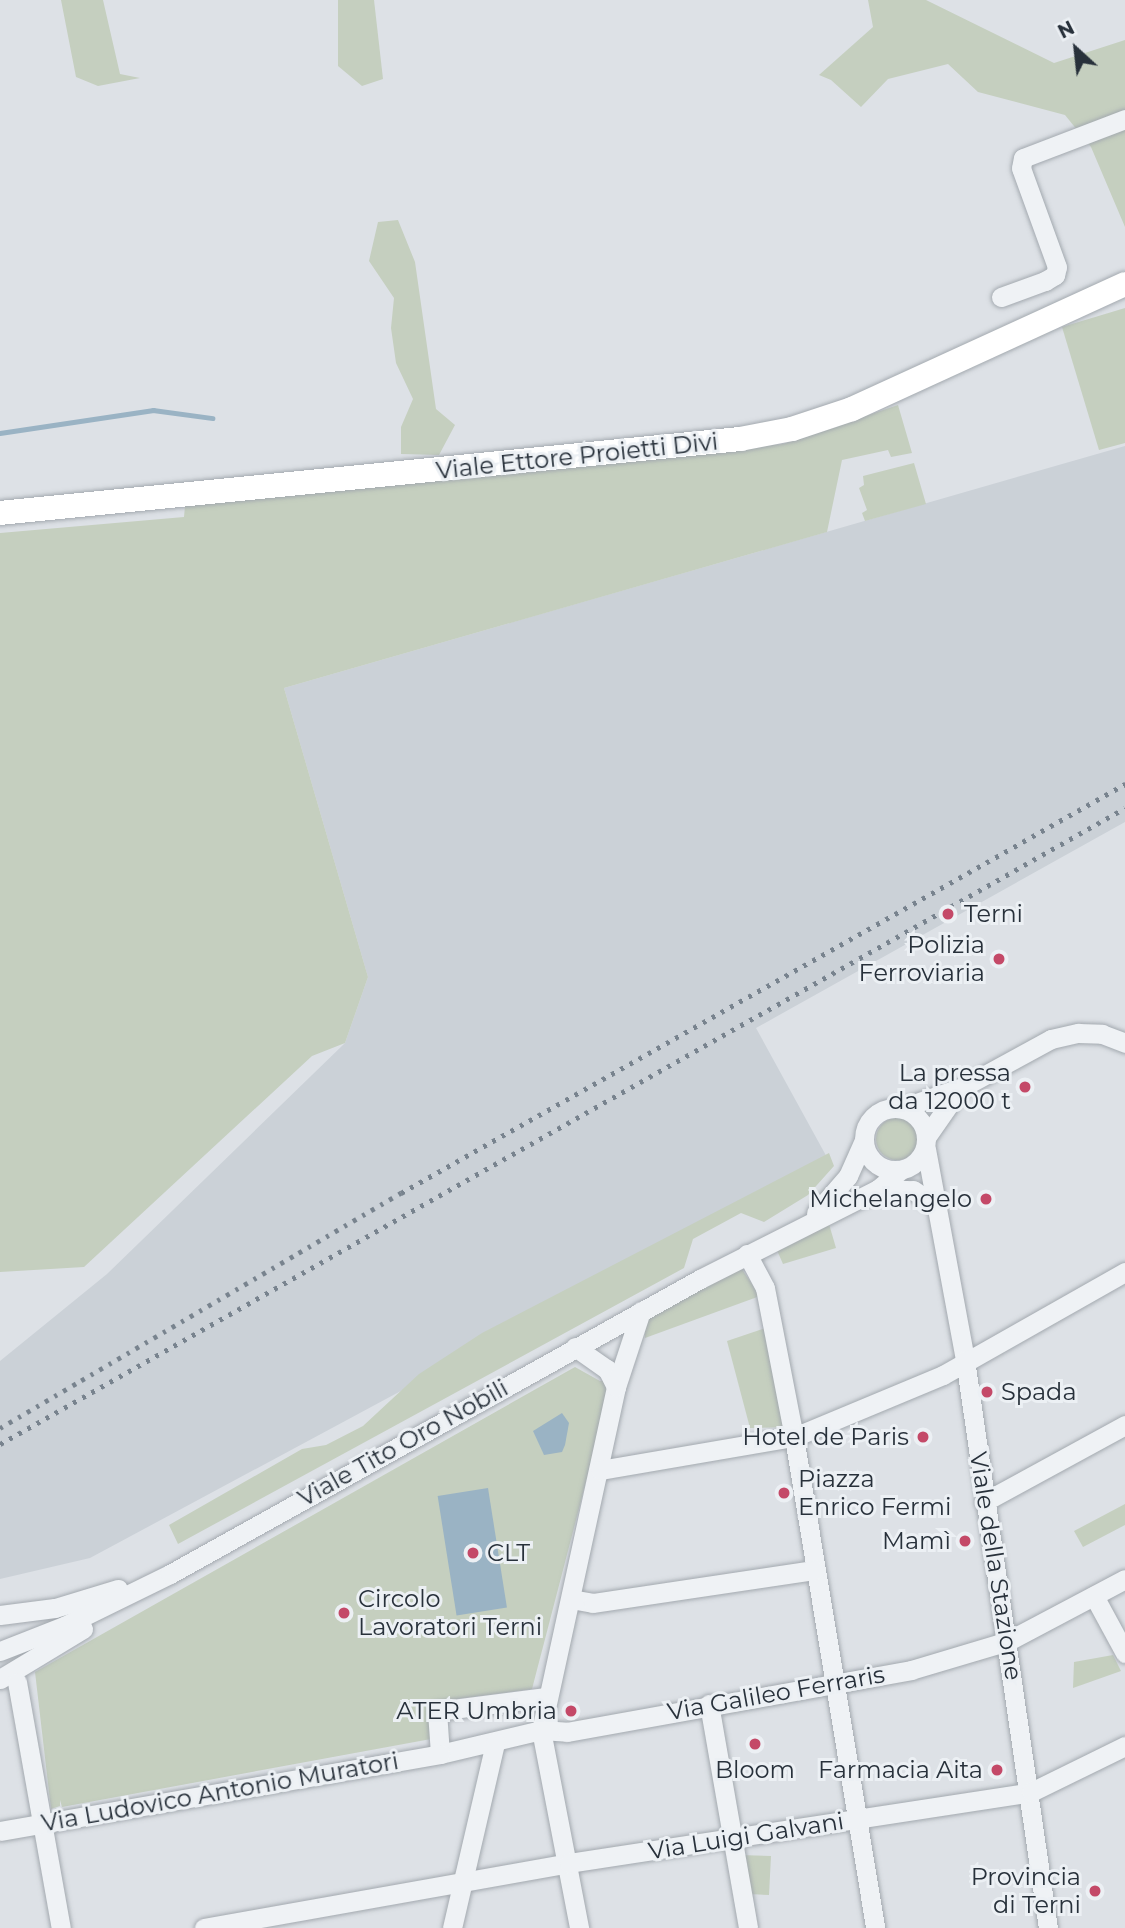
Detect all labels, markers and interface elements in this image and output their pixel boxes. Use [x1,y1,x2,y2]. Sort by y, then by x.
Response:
north arrow [1041,14,1111,84]
text: N [1054,16,1078,44]
street label: Viale Ettore Proietti Divi [435,427,719,485]
place label: Terni [964,900,1023,928]
marker: Terni [938,904,958,924]
place label: Polizia Ferroviaria [859,931,985,987]
marker: Polizia Ferroviaria [991,951,1007,967]
place label: La pressa da 12000 t [888,1059,1011,1115]
marker: La pressa da 12000 t [1017,1079,1033,1095]
place label: Michelangelo [809,1185,972,1213]
marker: Michelangelo [978,1191,994,1207]
street label: Viale Tito Oro Nobili [293,1373,513,1513]
place label: Spada [1001,1378,1077,1406]
marker: Spada [979,1384,995,1400]
place label: Hotel de Paris [742,1423,909,1451]
marker: Hotel de Paris [915,1429,931,1445]
street label: Viale della Stazione [964,1450,1028,1682]
place label: Piazza Enrico Fermi [798,1465,951,1521]
marker: Piazza Enrico Fermi [776,1485,792,1501]
place label: Mamì [882,1527,951,1555]
marker: Mamì [957,1533,973,1549]
place label: CLT [487,1539,530,1567]
marker: CLT [465,1545,481,1561]
place label: Circolo Lavoratori Terni [358,1585,542,1641]
marker: Circolo Lavoratori Terni [336,1605,352,1621]
street label: Via Galileo Ferraris [665,1660,887,1726]
place label: ATER Umbria [396,1697,557,1725]
marker: ATER Umbria [563,1703,579,1719]
marker: Bloom [747,1736,763,1752]
street label: Via Ludovico Antonio Muratori [39,1746,401,1838]
place label: Bloom [715,1756,795,1784]
place label: Farmacia Aita [818,1756,983,1784]
marker: Farmacia Aita [989,1762,1005,1778]
street label: Via Luigi Galvani [646,1806,846,1866]
place label: Provincia di Terni [971,1863,1081,1919]
marker: Provincia di Terni [1087,1883,1103,1899]

